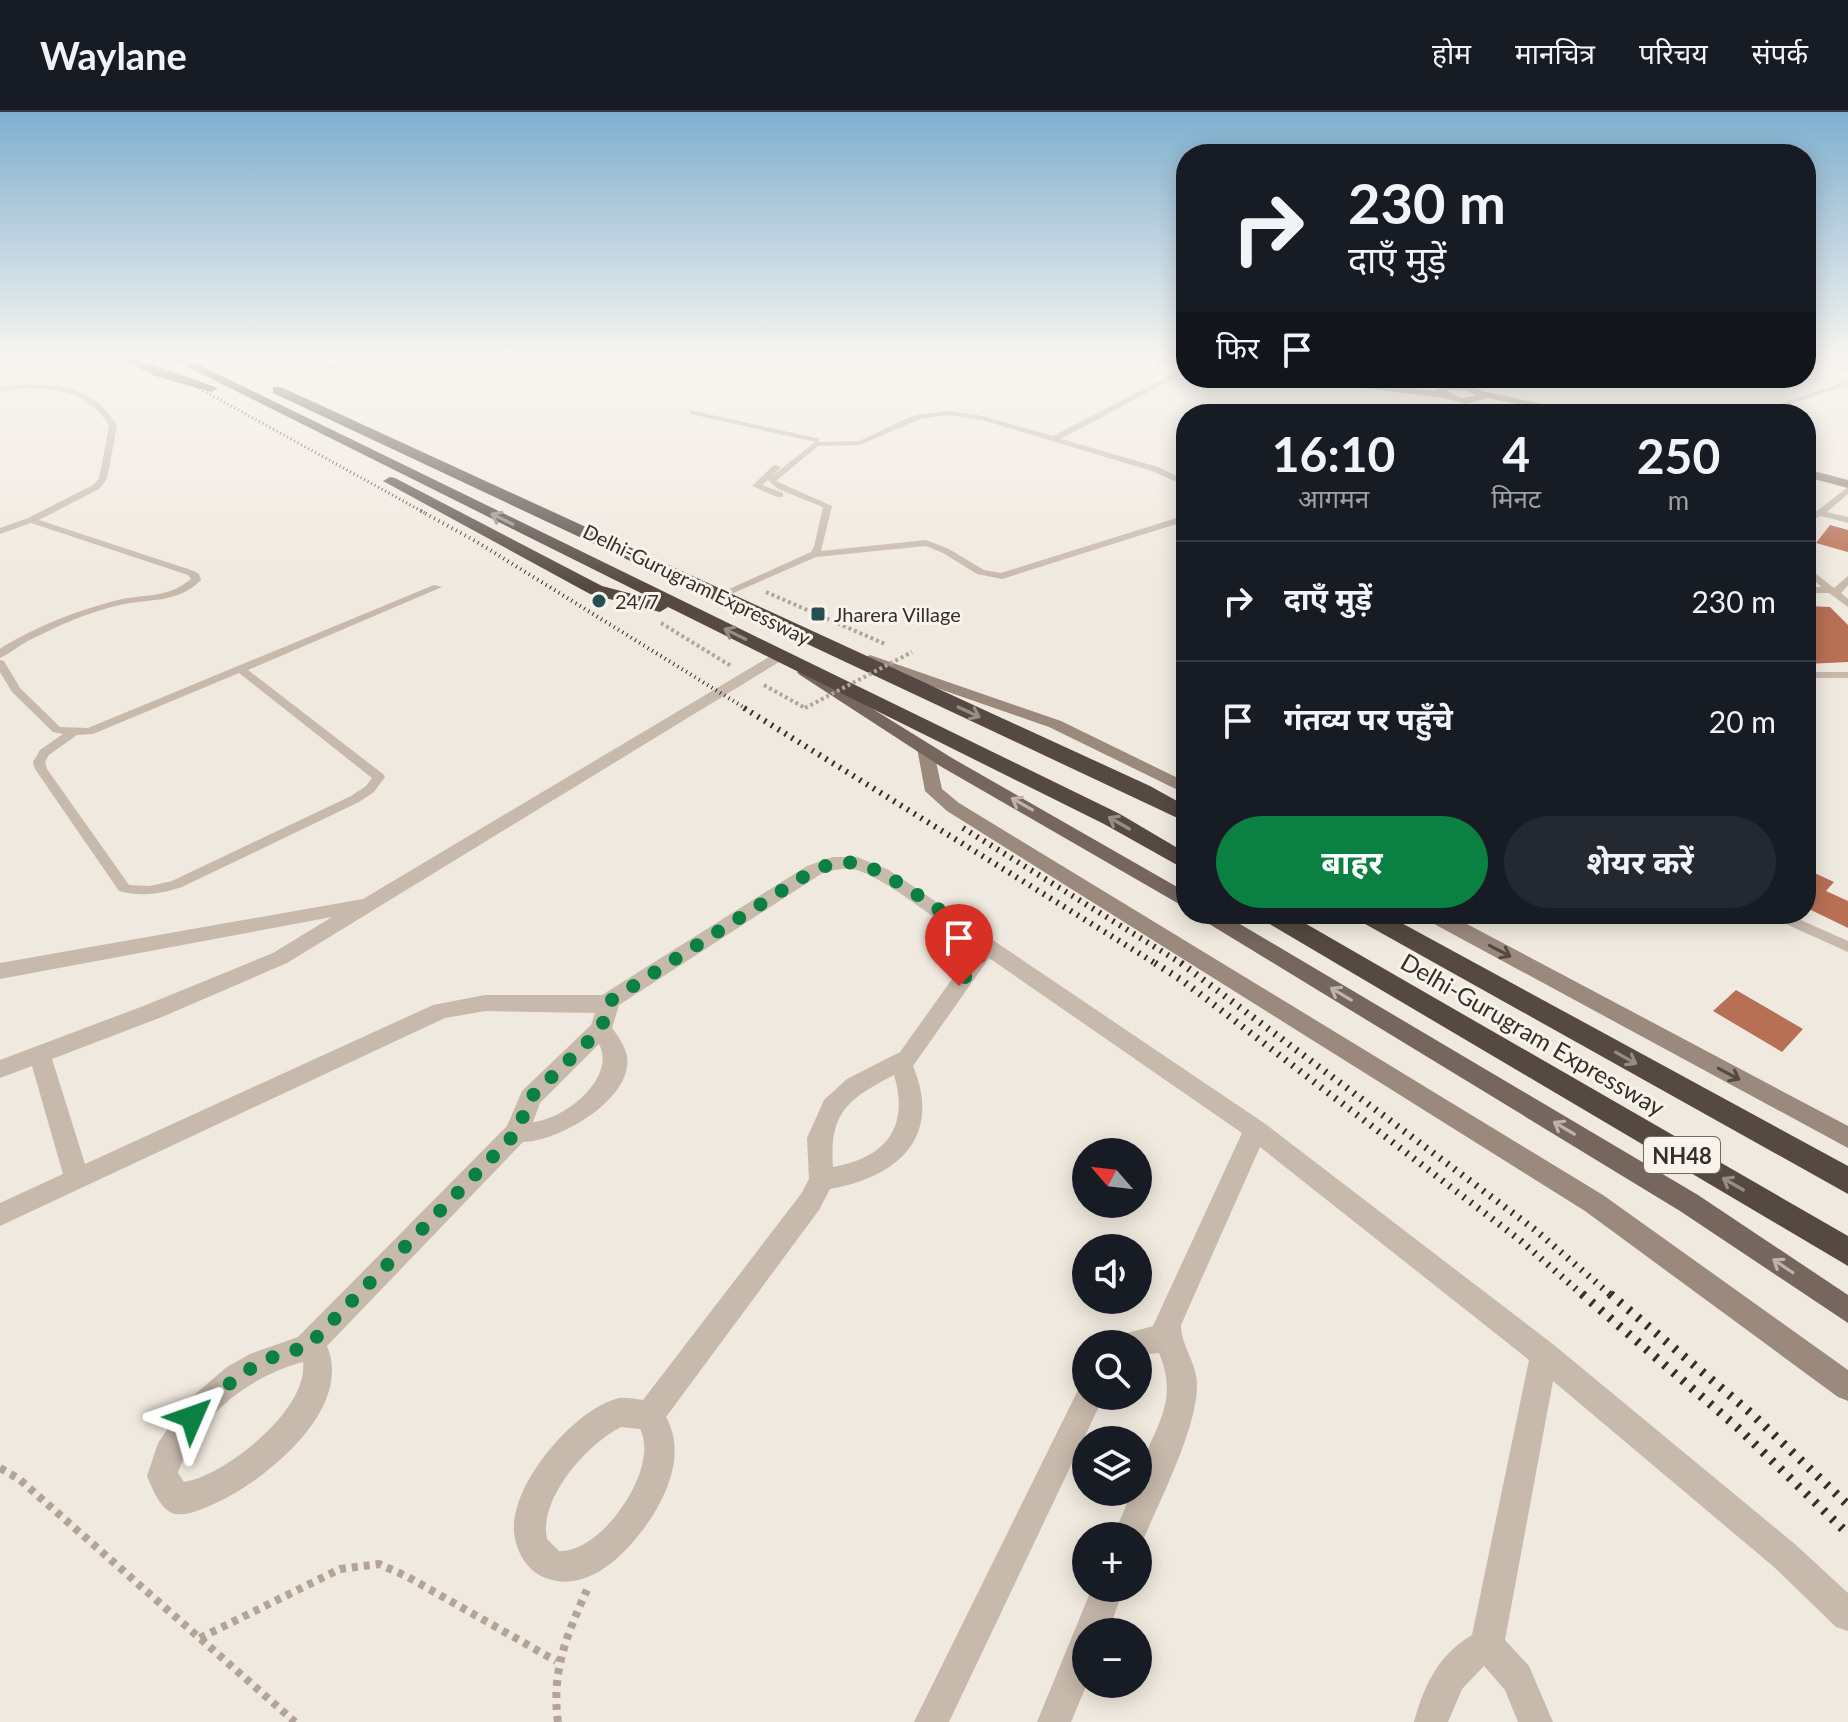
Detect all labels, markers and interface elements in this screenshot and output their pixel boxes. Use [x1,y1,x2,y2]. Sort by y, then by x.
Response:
text: Waylane [40,32,187,78]
text: होम [1432,36,1471,70]
text: मानचित्र [1515,36,1595,70]
text: परिचय [1639,36,1708,70]
text: संपर्क [1752,36,1808,70]
text: 230 m [1348,169,1506,236]
icon: right [1216,176,1320,280]
text: दाएँ मुड़ें [1348,237,1446,281]
icon: arrive [1275,328,1319,372]
text: फिर [1216,329,1259,365]
text: 16:10 [1272,425,1395,482]
text: 4 [1502,425,1530,482]
text: 250 [1637,427,1720,484]
text: आगमन [1298,482,1369,514]
text: मिनट [1491,482,1541,514]
text: m [1668,484,1689,516]
one-way arrow [490,511,514,526]
street label: Delhi-Gurugram Expressway [579,518,815,650]
icon: right [1216,579,1260,623]
text: दाएँ मुड़ें [1284,580,1372,616]
text: 230 m [1691,583,1776,619]
place label: 24/7 [615,589,659,613]
marker: 24/7 [590,592,608,610]
place label: Jharera Village [834,602,961,626]
marker: Jharera Village [809,605,827,623]
one-way arrow [724,626,748,641]
icon: arrive [1216,699,1260,743]
text: गंतव्य पर पहुँचे [1284,700,1453,736]
text: 20 m [1709,703,1776,739]
one-way arrow [957,705,981,720]
one-way arrow [1011,796,1034,812]
one-way arrow [1108,815,1131,831]
button: बाहर [1216,816,1488,908]
button: शेयर करें [1504,816,1776,908]
pin [925,904,993,986]
icon: arrive [937,916,981,960]
one-way arrow [1488,944,1512,959]
street label: Delhi-Gurugram Expressway [1396,946,1671,1122]
one-way arrow [1330,985,1353,1001]
one-way arrow [1614,1050,1637,1066]
one-way arrow [1717,1067,1741,1082]
one-way arrow [1553,1119,1576,1135]
road number: NH48 [1644,1137,1720,1173]
north arrow [1072,1138,1152,1218]
map controls [1072,1138,1152,1698]
one-way arrow [1722,1176,1745,1192]
button: sound [1072,1234,1152,1314]
one-way arrow [1773,1258,1795,1275]
button: search [1072,1330,1152,1410]
position arrow [150,1375,234,1459]
button: layers [1072,1426,1152,1506]
button: + [1072,1522,1152,1602]
button: − [1072,1618,1152,1698]

